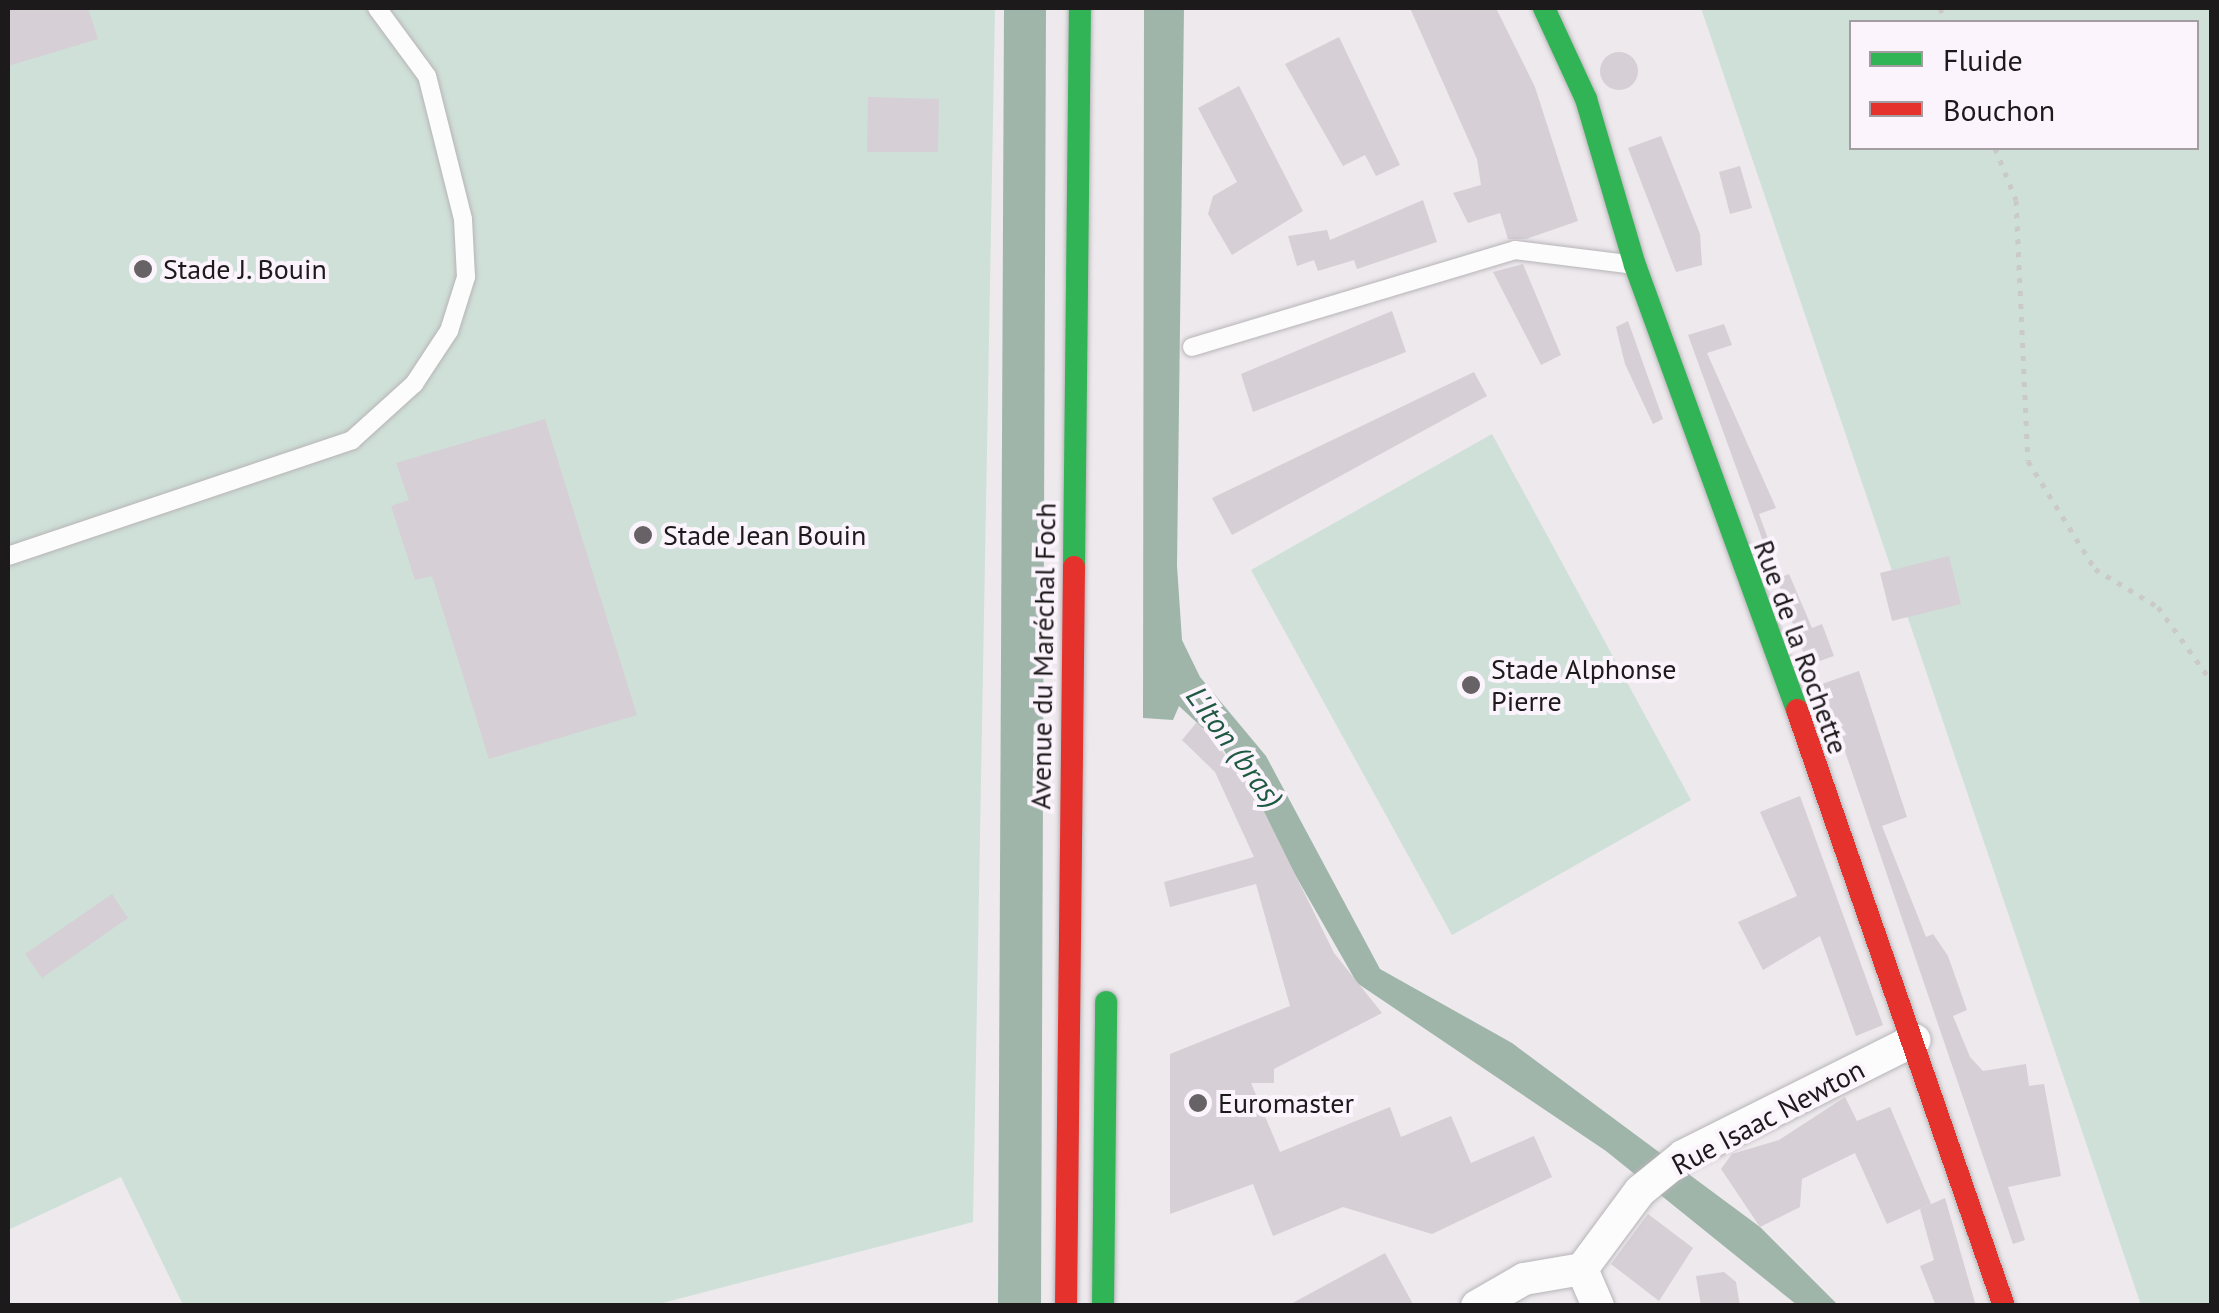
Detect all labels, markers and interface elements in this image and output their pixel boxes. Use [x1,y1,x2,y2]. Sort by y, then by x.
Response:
legend [1849,20,2199,150]
text: Fluide [1943,40,2023,79]
text: Bouchon [1943,90,2055,129]
place label: Stade J. Bouin [163,252,329,286]
marker: Stade J. Bouin [132,258,154,280]
street label: Avenue du Maréchal Foch [1024,502,1062,810]
place label: Stade Jean Bouin [663,518,866,552]
marker: Stade Jean Bouin [632,524,654,546]
street label: Rue de la Rochette [1747,536,1855,758]
place label: Stade Alphonse Pierre [1491,652,1677,718]
marker: Stade Alphonse Pierre [1460,674,1482,696]
water label: L'Iton (bras) [1179,679,1291,815]
street label: Rue Isaac Newton [1666,1052,1870,1182]
place label: Euromaster [1218,1086,1354,1120]
marker: Euromaster [1187,1092,1209,1114]

